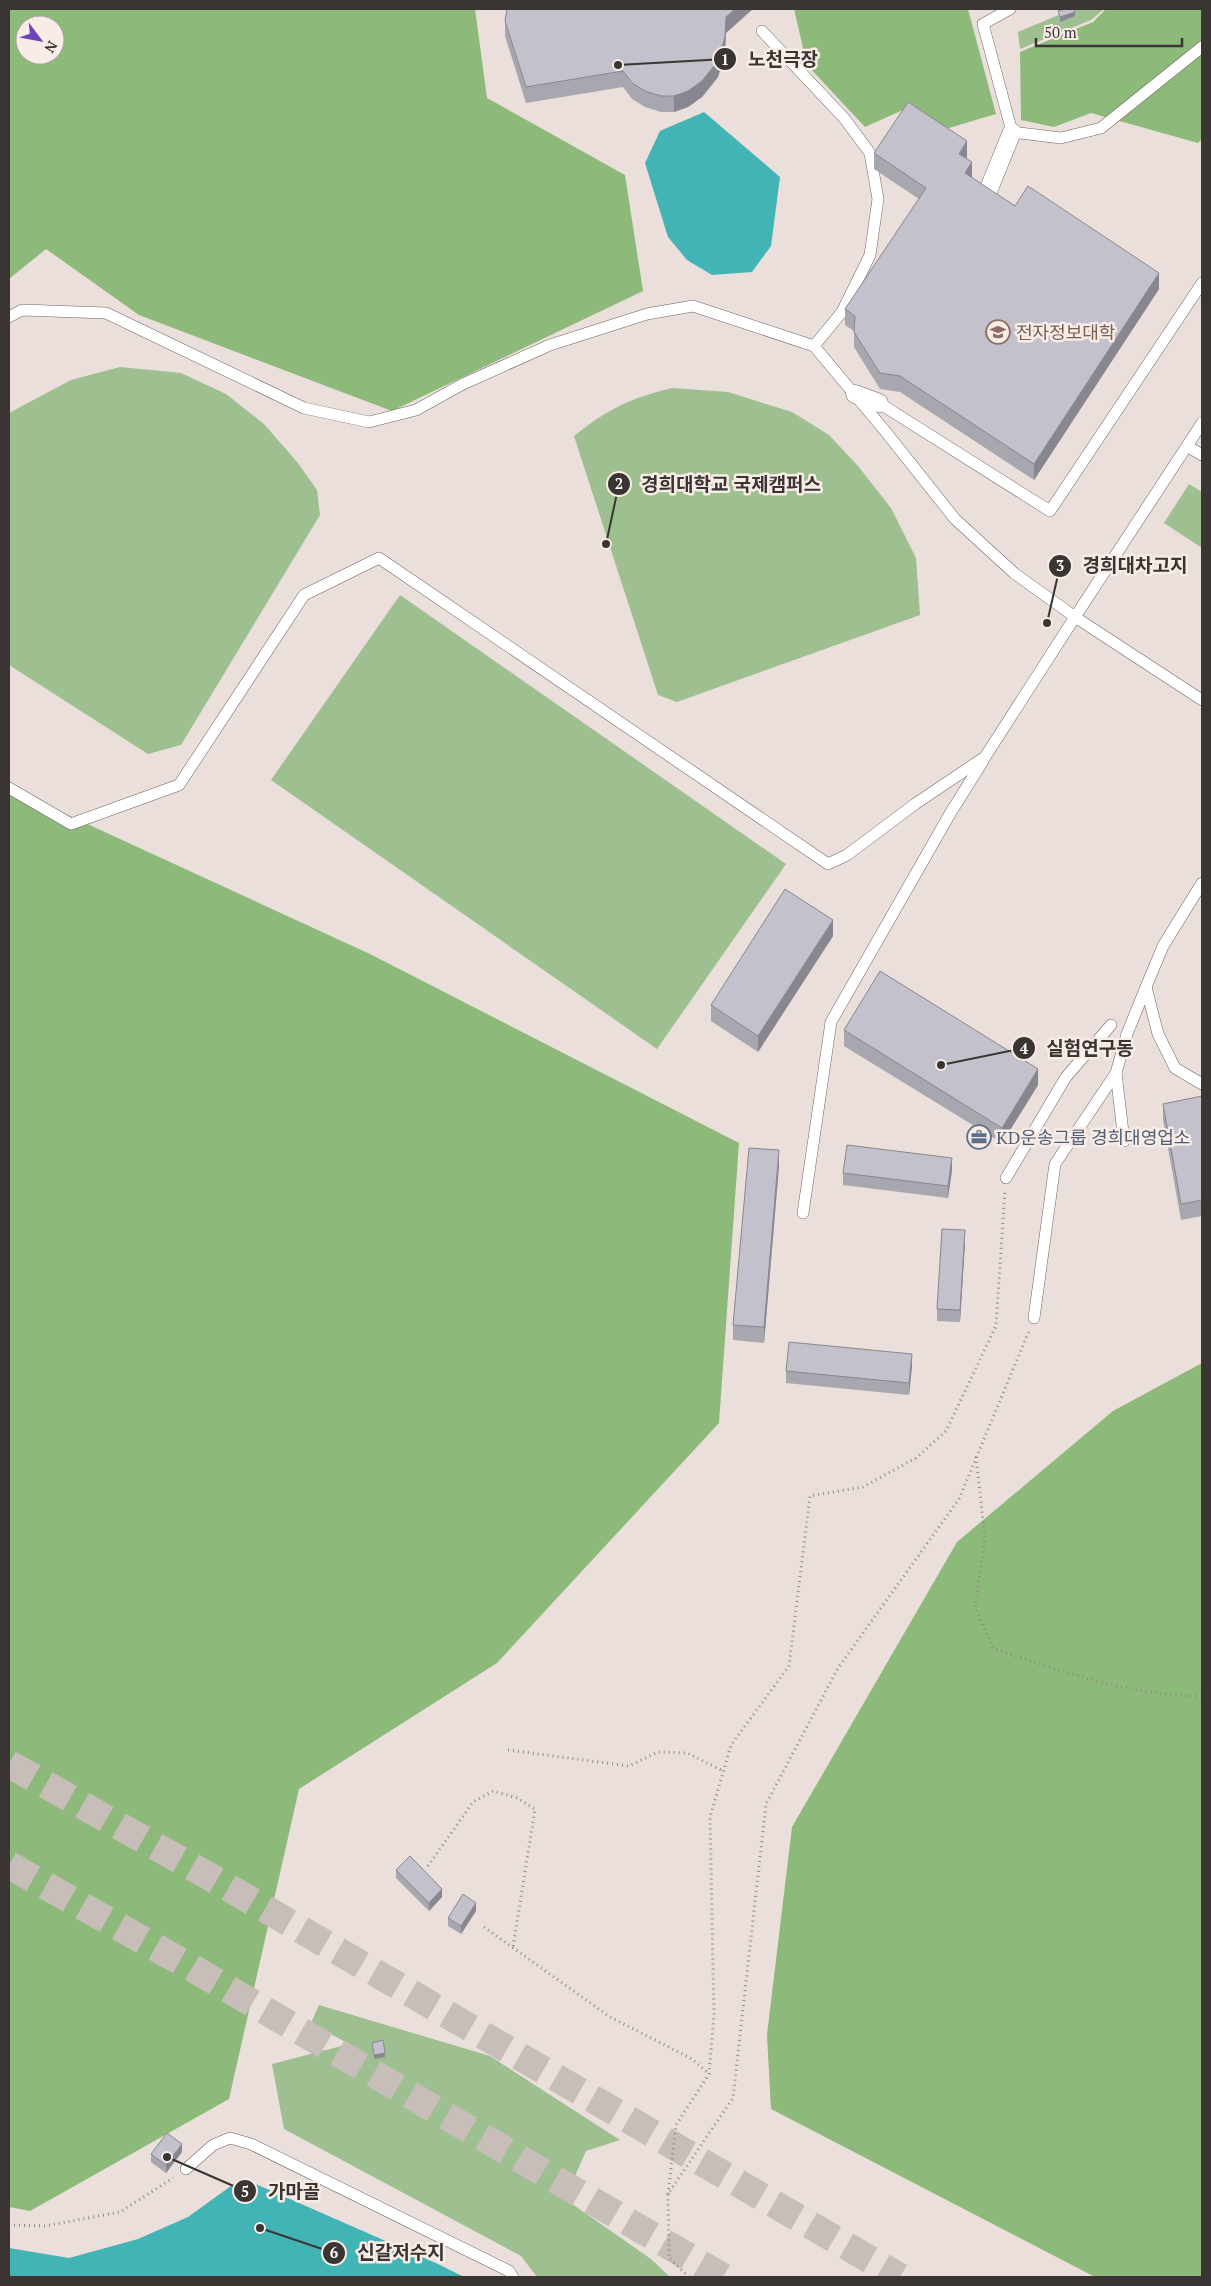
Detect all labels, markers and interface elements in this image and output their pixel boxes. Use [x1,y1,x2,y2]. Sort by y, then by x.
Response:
north arrow [15,15,65,65]
scale bar [1036,15,1182,47]
text: 50 m [1044,22,1077,42]
text: N [40,38,62,57]
callout: 노천극장 [713,42,828,76]
text: 노천극장 [748,46,818,71]
text: 1 [721,49,729,69]
school or university icon: 전자정보대학 [985,319,1011,345]
place label: 전자정보대학 [1016,320,1115,344]
callout: 경희대학교 국제캠퍼스 [606,467,831,501]
text: 경희대학교 국제캠퍼스 [641,471,821,496]
text: 2 [615,473,623,493]
callout: 경희대차고지 [1047,549,1197,583]
text: 경희대차고지 [1083,552,1187,577]
text: 3 [1056,555,1064,575]
callout: 실험연구동 [1012,1031,1144,1065]
text: 실험연구동 [1046,1035,1134,1060]
text: 4 [1020,1038,1029,1058]
office icon: KD운송그룹 경희대영업소 [966,1124,992,1150]
place label: KD운송그룹 경희대영업소 [996,1125,1190,1149]
callout: 가마골 [233,2174,330,2208]
text: 가마골 [268,2178,320,2203]
text: 5 [241,2181,249,2201]
callout: 신갈저수지 [322,2236,454,2270]
text: 신갈저수지 [357,2239,445,2264]
text: 6 [330,2242,339,2262]

